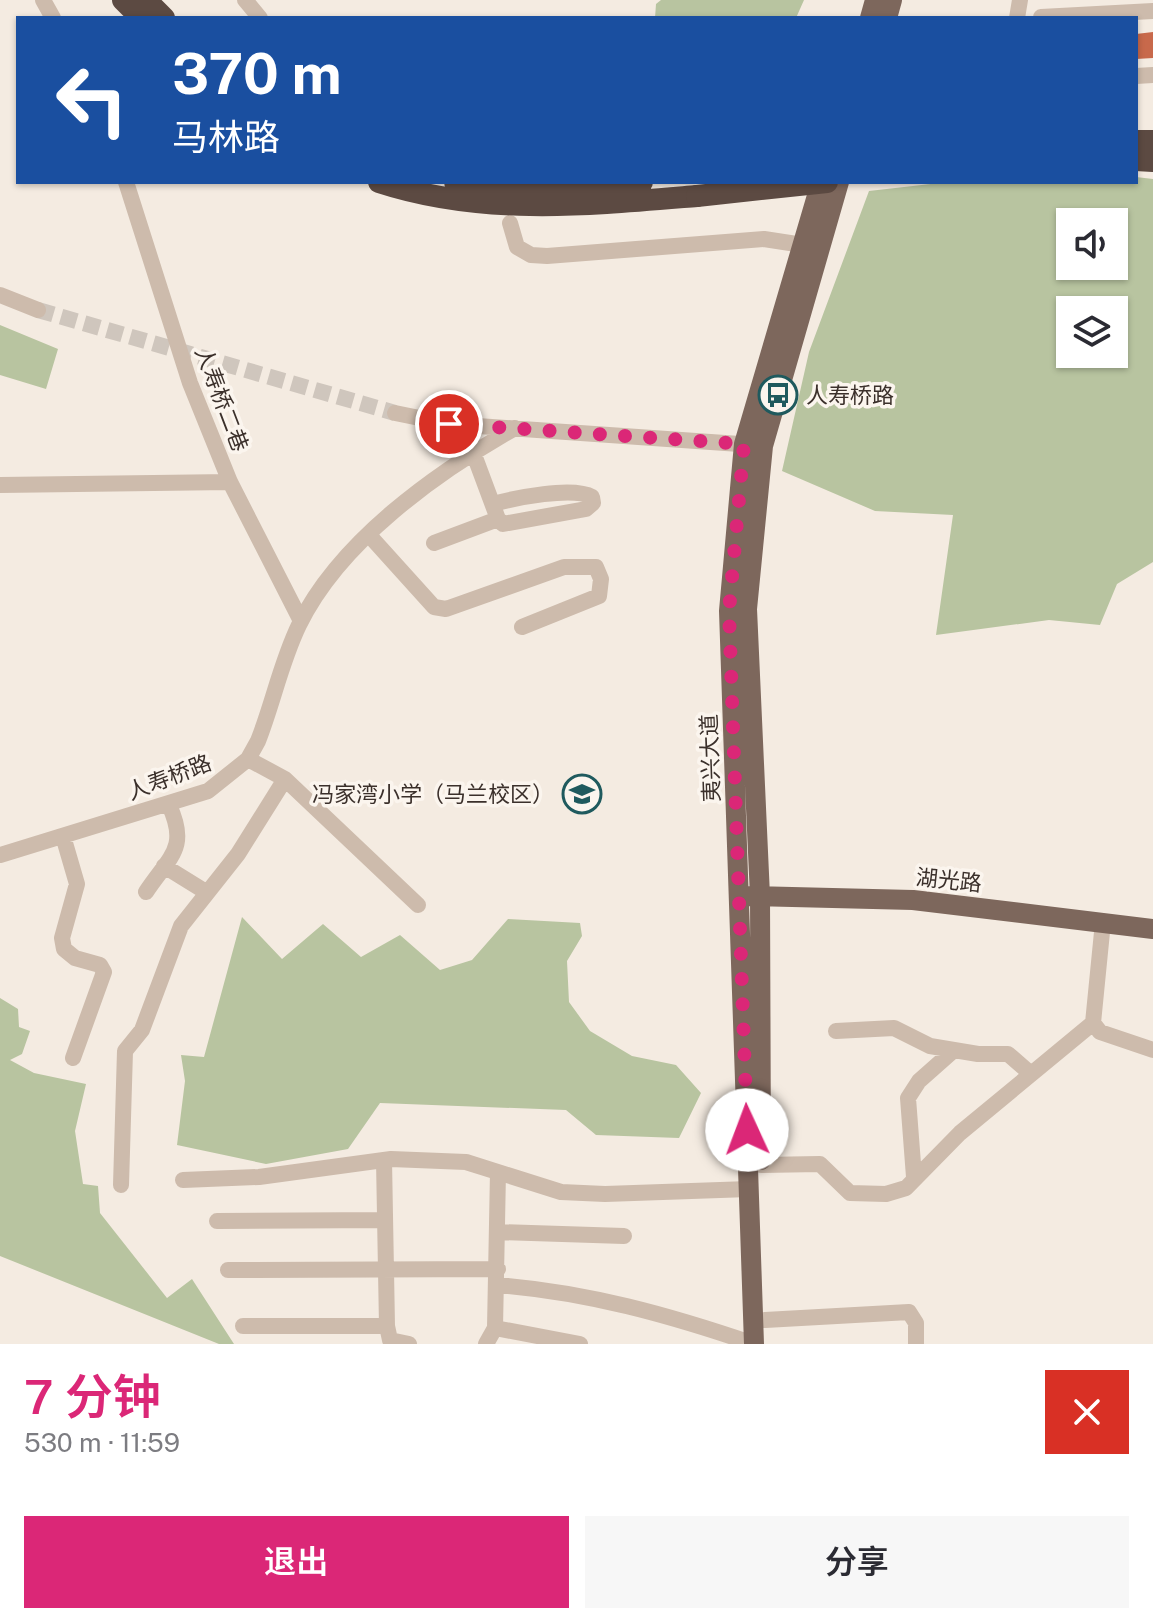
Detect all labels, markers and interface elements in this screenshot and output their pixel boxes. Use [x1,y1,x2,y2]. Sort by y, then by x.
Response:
text: 370 m [172,41,342,107]
icon: left [40,48,144,152]
text: 马林路 [172,116,280,158]
map controls [1056,208,1128,368]
button: sound [1056,208,1128,280]
button: layers [1056,296,1128,368]
street label: 人寿桥二巷 [190,343,254,455]
bus stop icon: 人寿桥路 [757,374,799,416]
place label: 人寿桥路 [806,382,894,408]
pin [415,390,483,458]
icon: arrive [427,402,471,446]
street label: 夷兴大道 [695,714,725,802]
street label: 人寿桥路 [123,749,215,805]
school or university icon: 冯家湾小学（马兰校区） [561,773,603,815]
place label: 冯家湾小学（马兰校区） [312,781,554,807]
street label: 湖光路 [915,864,983,896]
position arrow [705,1088,789,1172]
text: 7 分钟 [24,1368,161,1425]
button: close [1045,1370,1129,1454]
text: 530 m · 11:59 [24,1427,180,1458]
button: 退出 [24,1516,569,1608]
button: 分享 [585,1516,1129,1608]

